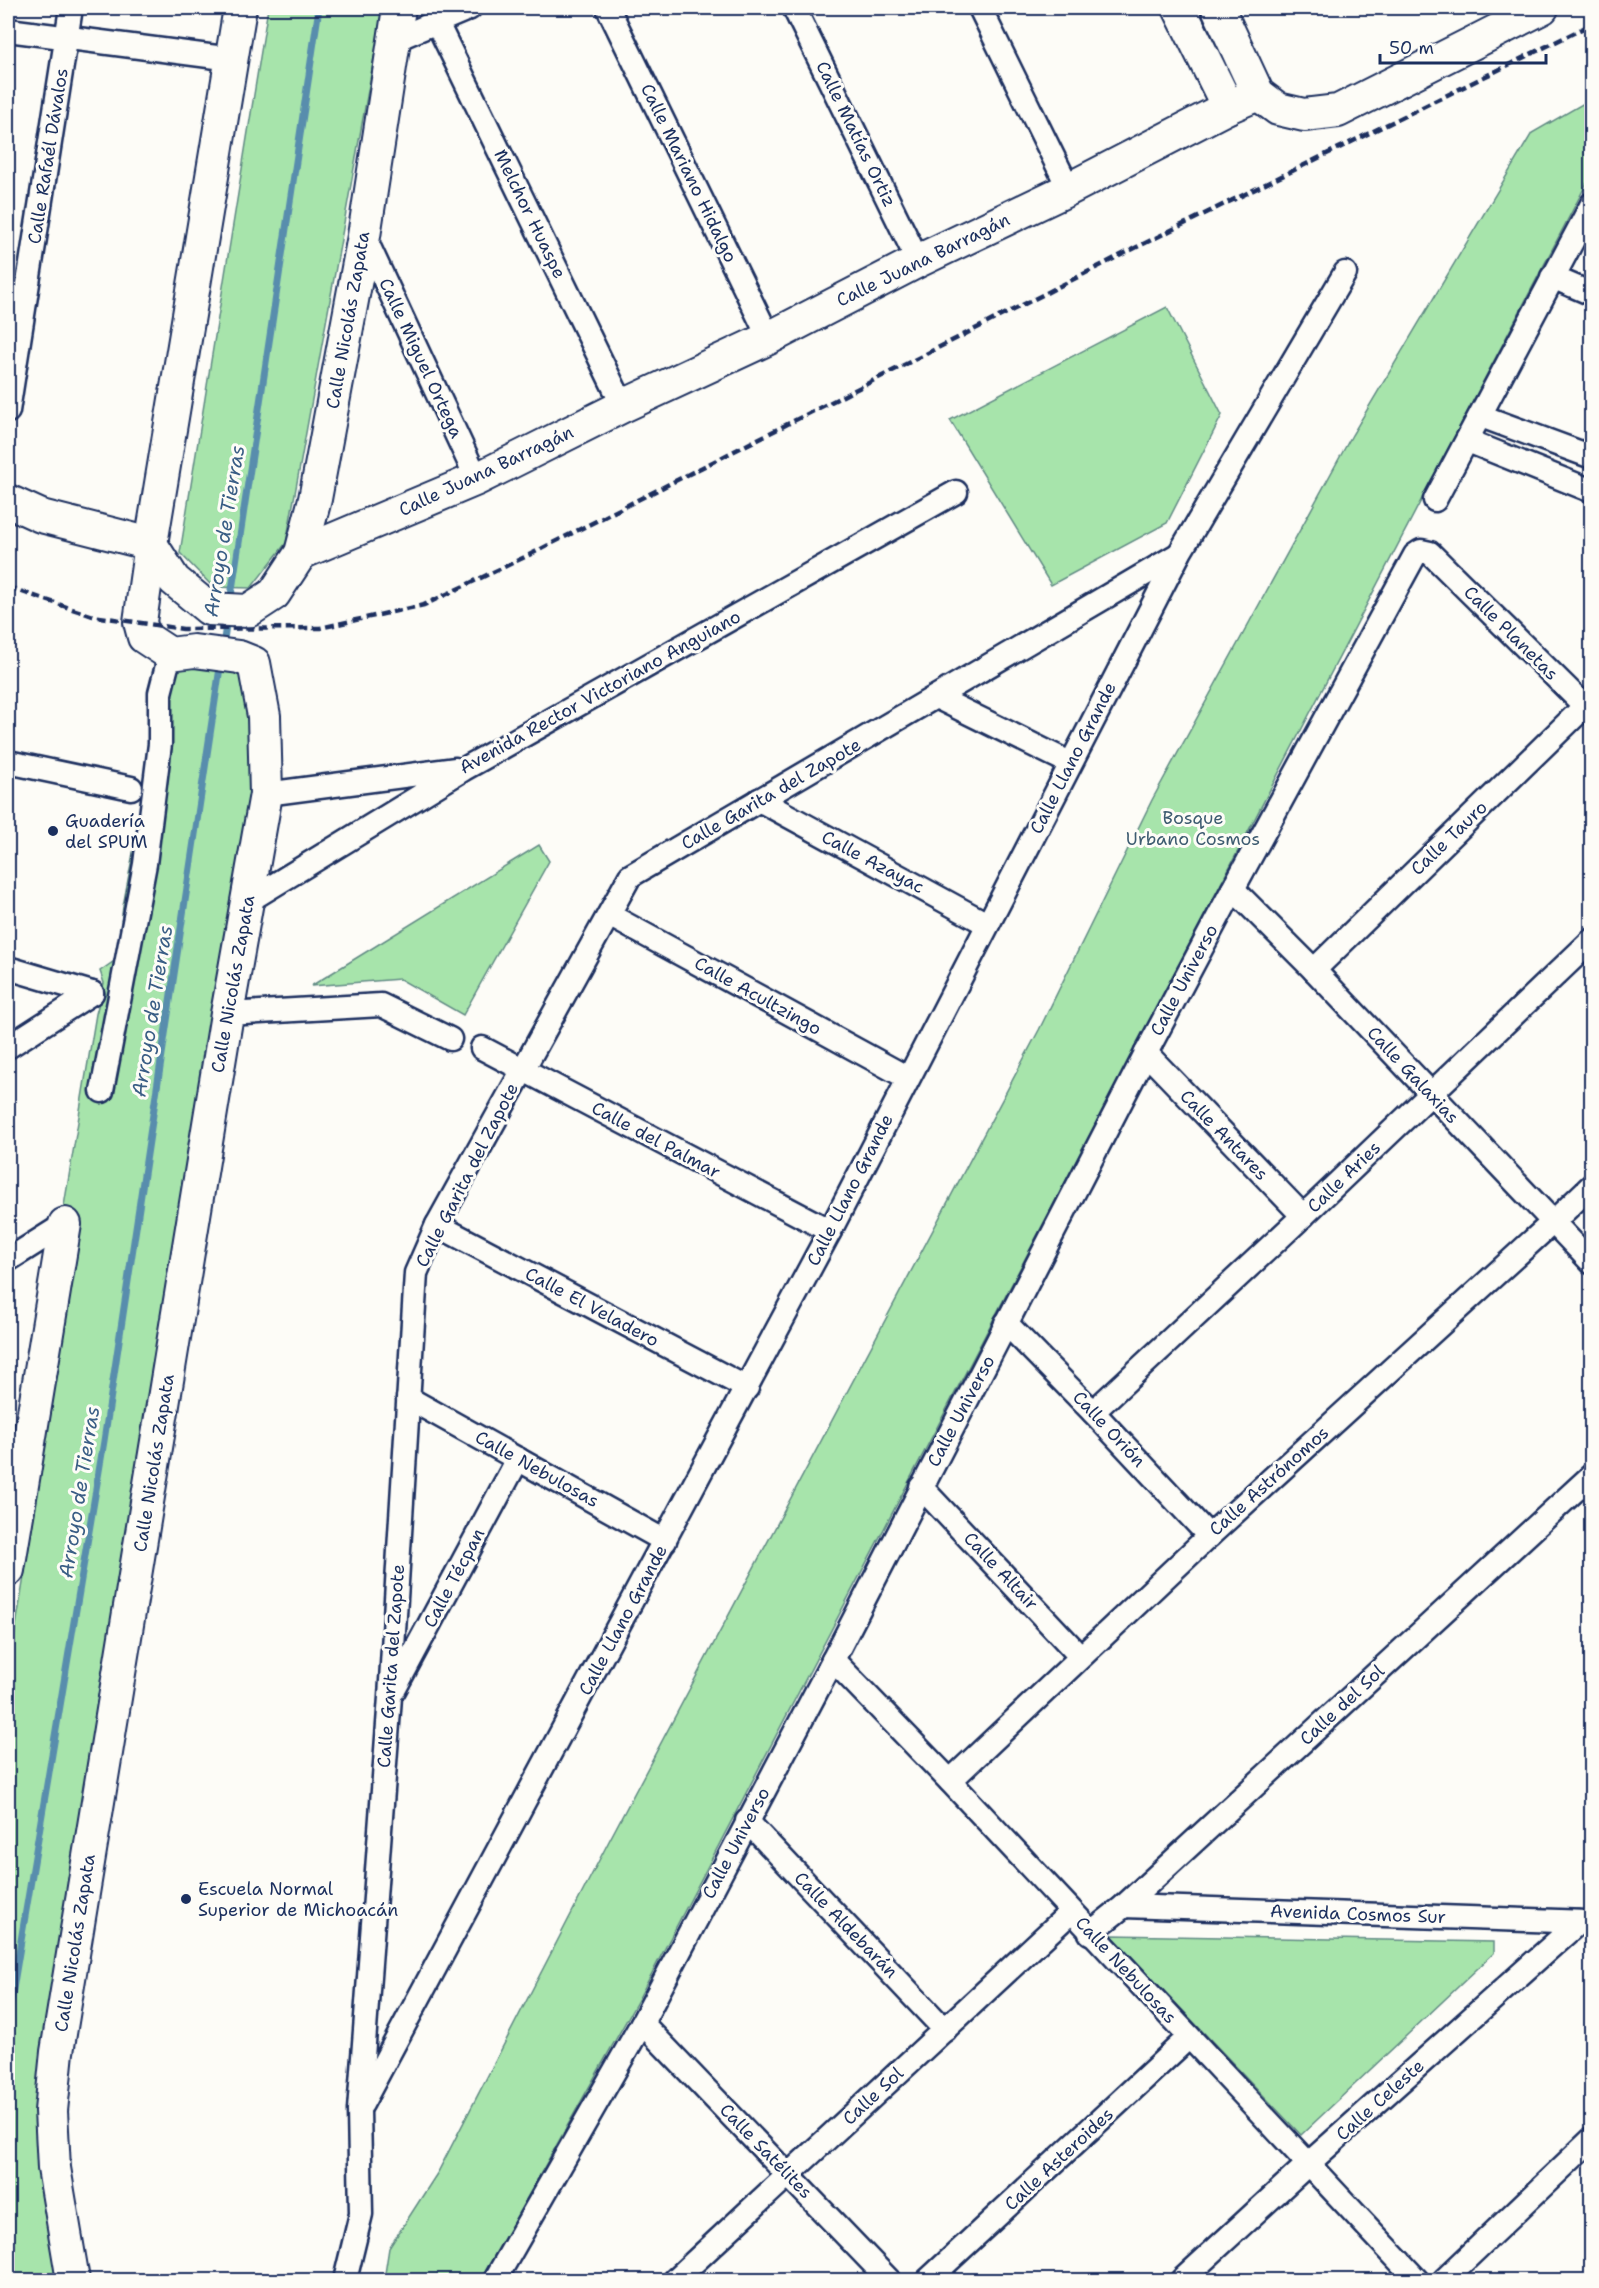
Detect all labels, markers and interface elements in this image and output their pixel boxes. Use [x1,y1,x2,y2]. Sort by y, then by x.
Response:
scale bar [1380,27,1546,65]
text: 50 m [1389,36,1434,60]
street label: Calle Matías Ortiz [810,57,902,211]
street label: Calle Rafaél Dávalos [22,66,74,246]
street label: Calle Mariano Hidalgo [635,80,743,266]
street label: Melchor Huaspe [488,145,572,283]
street label: Calle Juana Barragán [832,208,1014,312]
street label: Calle Nicolás Zapata [321,229,375,411]
street label: Calle Miguel Ortega [373,274,469,442]
street label: Calle Juana Barragán [395,420,577,522]
water label: Arroyo de Tierras [198,443,250,619]
street label: Calle Planetas [1459,581,1563,685]
street label: Avenida Rector Victoriano Anguiano [455,604,745,780]
street label: Calle Llano Grande [1024,678,1122,838]
street label: Calle Garita del Zapote [677,733,865,855]
street label: Calle Tauro [1406,795,1492,881]
park label: Bosque Urbano Cosmos [1126,806,1260,851]
place label: Guadería del SPUM [65,809,147,854]
marker: Guadería del SPUM [46,824,60,838]
street label: Calle Azayac [817,825,929,899]
street label: Calle Nicolás Zapata [206,893,260,1075]
street label: Calle Universo [1145,920,1223,1040]
water label: Arroyo de Tierras [126,923,178,1099]
street label: Calle Acultzingo [690,951,826,1041]
street label: Calle Galaxias [1362,1021,1464,1129]
street label: Calle Garita del Zapote [410,1079,524,1271]
street label: Calle Antares [1175,1084,1273,1186]
street label: Calle del Palmar [587,1096,725,1184]
street label: Calle Llano Grande [801,1110,899,1270]
street label: Calle Aries [1302,1136,1386,1218]
street label: Calle El Veladero [521,1262,663,1352]
street label: Calle Universo [922,1351,1000,1471]
street label: Calle Nicolás Zapata [128,1372,180,1554]
street label: Calle Orión [1067,1386,1151,1472]
water label: Arroyo de Tierras [53,1404,105,1580]
street label: Calle Astrónomos [1204,1421,1334,1541]
street label: Calle Nebulosas [471,1425,603,1513]
street label: Calle Técpan [418,1524,490,1632]
street label: Calle Altair [958,1527,1044,1615]
street label: Calle Llano Grande [573,1540,673,1700]
street label: Calle Garita del Zapote [372,1563,410,1769]
street label: Calle del Sol [1294,1659,1390,1751]
street label: Calle Universo [697,1783,775,1903]
street label: Calle Nicolás Zapata [49,1852,101,2034]
street label: Calle Aldebarán [789,1867,903,1983]
place label: Escuela Normal Superior de Michoacán [198,1877,398,1922]
marker: Escuela Normal Superior de Michoacán [179,1892,193,1906]
street label: Avenida Cosmos Sur [1270,1899,1446,1929]
street label: Calle Nebulosas [1070,1911,1182,2029]
street label: Calle Celeste [1331,2054,1429,2146]
street label: Calle Sol [837,2061,909,2130]
street label: Calle Satélites [714,2098,818,2204]
street label: Calle Asteroides [999,2102,1119,2216]

